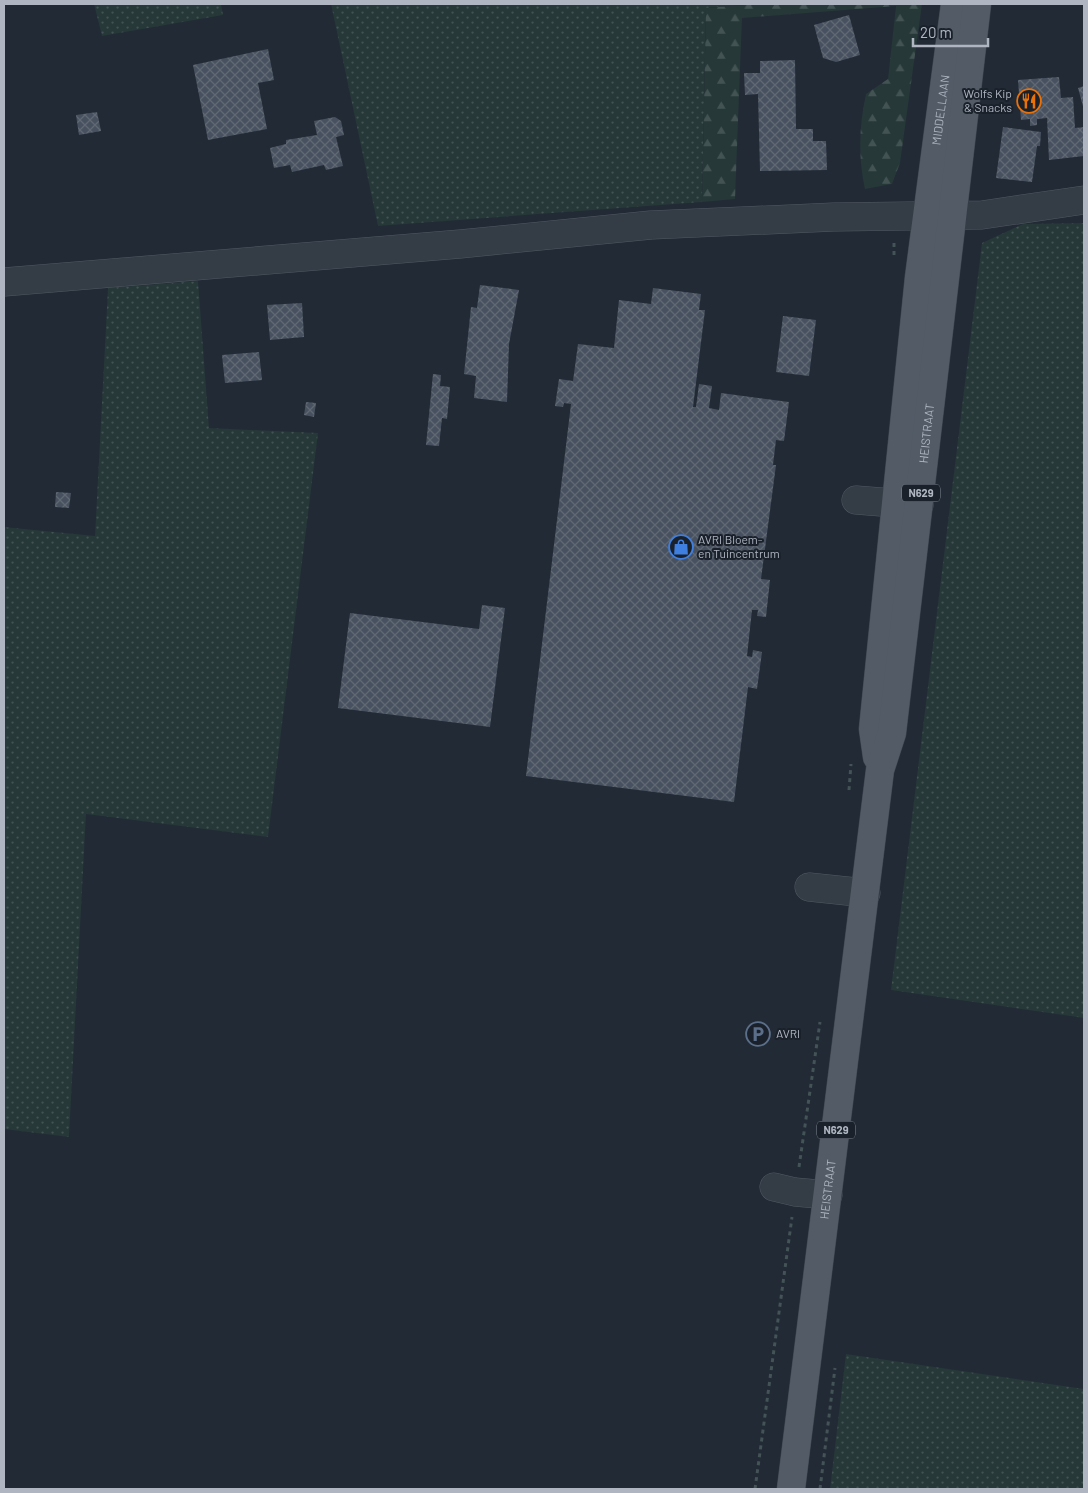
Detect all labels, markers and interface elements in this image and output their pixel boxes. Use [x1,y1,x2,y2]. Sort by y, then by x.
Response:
scale bar [913,15,988,47]
text: 20 m [920,23,952,41]
street label: MIDDELLAAN [928,74,952,146]
place label: Wolfs Kip & Snacks [963,86,1012,114]
restaurant icon: Wolfs Kip & Snacks [1016,88,1042,114]
street label: HEISTRAAT [915,402,936,464]
road number: N629 [902,484,940,502]
place label: AVRI Bloem- en Tuincentrum [698,532,780,560]
shop icon: AVRI Bloem- en Tuincentrum [668,534,694,560]
parking icon: AVRI [745,1021,771,1047]
place label: AVRI [776,1026,800,1040]
road number: N629 [817,1122,855,1138]
street label: HEISTRAAT [816,1158,838,1220]

